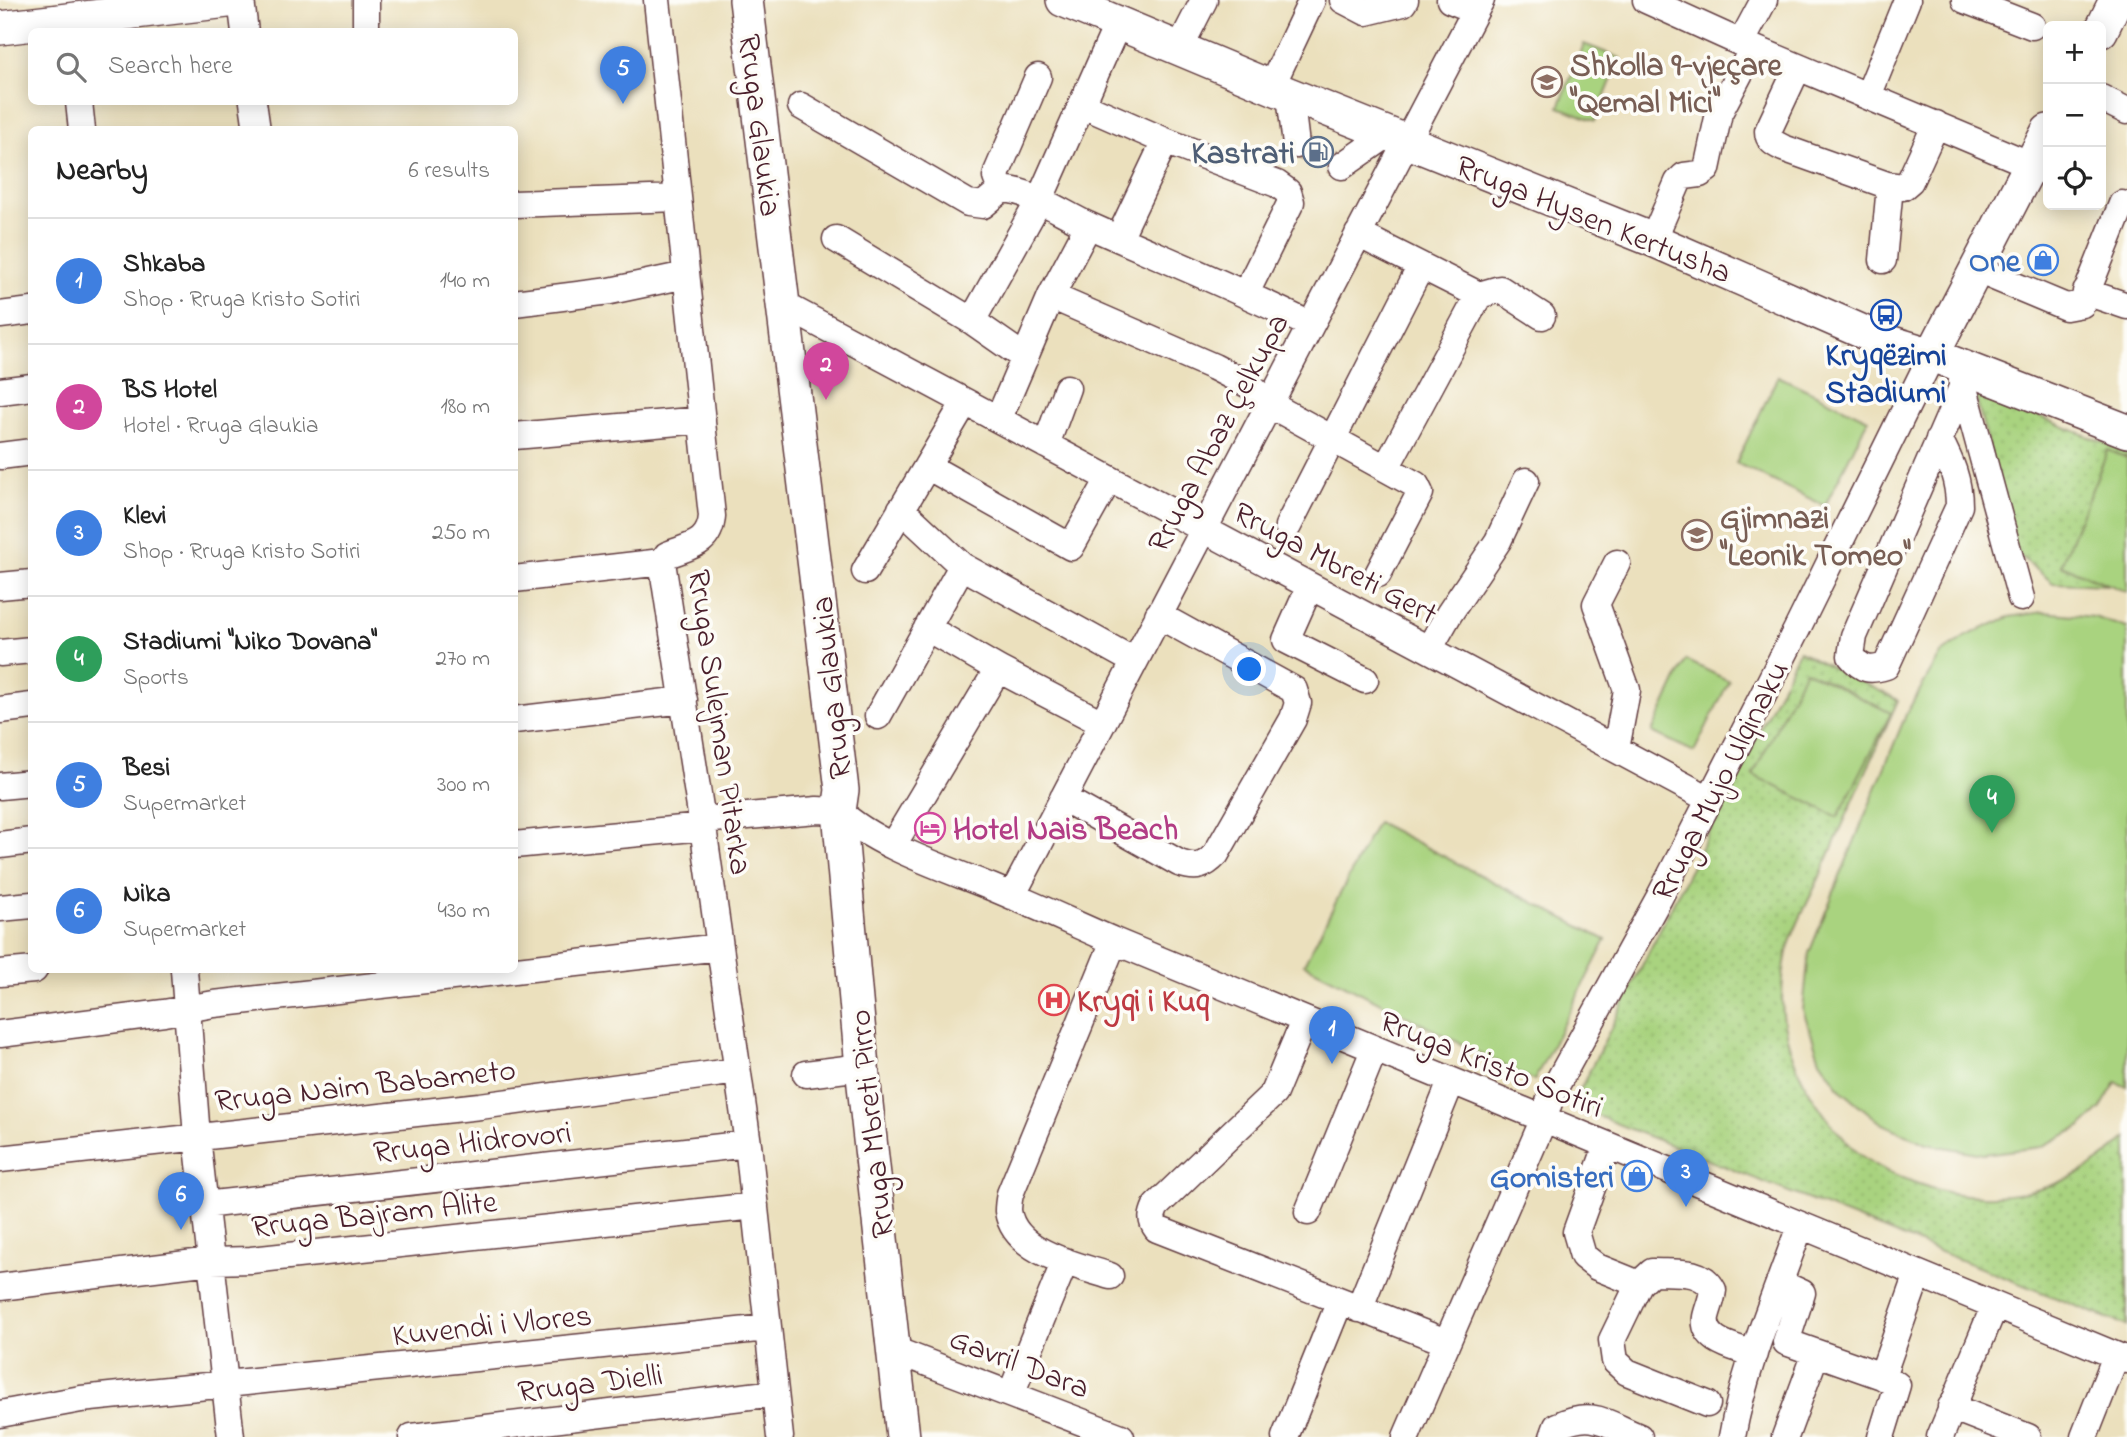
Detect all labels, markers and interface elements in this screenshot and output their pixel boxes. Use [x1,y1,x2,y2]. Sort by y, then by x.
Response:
map controls [2043,21,2106,210]
button: + [2043,21,2106,84]
search box [28,28,518,105]
street label: Rruga Glaukia [723,31,792,219]
place label: Shkolla 9-vjeçare "Qemal Mici" [1569,44,1784,128]
pin: 5 [600,46,646,104]
icon: search [52,48,90,86]
text: Search here [108,48,233,86]
school or university icon: Shkolla 9-vjeçare "Qemal Mici" [1530,65,1564,99]
button: − [2043,84,2106,147]
place label: Kastrati [1191,132,1295,179]
fuel station icon: Kastrati [1301,135,1335,169]
street label: Rruga Hysen Kertusha [1448,144,1738,298]
button: locate [2043,147,2106,210]
text: Nearby [56,150,148,194]
text: 6 results [409,155,490,188]
place label: One [1969,240,2022,287]
shop icon: One [2026,243,2060,277]
text: Shkaba [123,246,205,284]
text: 1 [75,265,83,298]
text: 140 m [440,265,490,298]
text: Shop · Rruga Kristo Sotiri [123,284,360,317]
bus stop icon: Kryqëzimi Stadiumi [1869,298,1903,332]
street label: Rruga Abaz Çelkupa [1137,306,1303,562]
place label: Kryqëzimi Stadiumi [1825,334,1947,418]
pin: 2 [803,342,849,400]
text: BS Hotel [123,372,217,410]
text: 2 [73,391,85,424]
text: 180 m [441,391,490,424]
text: Hotel · Rruga Glaukia [123,410,319,443]
street label: Rruga Mbreti Gert [1224,491,1445,639]
place label: Gjimnazi "Leonik Tomeo" [1719,497,1911,581]
text: Klevi [123,498,166,536]
text: 3 [74,517,84,550]
text: 250 m [432,517,490,550]
school or university icon: Gjimnazi "Leonik Tomeo" [1680,518,1714,552]
text: Shop · Rruga Kristo Sotiri [123,536,360,569]
street label: Rruga Sulejman Pitarka [673,567,762,878]
street label: Rruga Glaukia [801,594,866,781]
text: Stadiumi "Niko Dovana" [123,624,377,662]
text: 4 [74,643,84,676]
text: 270 m [436,643,490,676]
your location [1232,652,1266,686]
street label: Rruga Mujo Ulqinaku [1641,653,1803,910]
text: Sports [123,662,189,695]
text: Besi [123,750,170,788]
text: 5 [72,769,86,802]
text: 300 m [437,769,490,802]
pin: 4 [1969,775,2015,833]
text: Supermarket [123,788,246,821]
place label: Hotel Nais Beach [953,808,1178,855]
hotel icon: Hotel Nais Beach [913,811,947,845]
text: Nika [123,876,171,914]
text: 6 [74,895,84,928]
text: 430 m [437,895,490,928]
text: Supermarket [123,914,246,947]
place label: Kryqi i Kuq [1077,980,1210,1028]
hospital icon: Kryqi i Kuq [1037,983,1071,1017]
street label: Rruga Kristo Sotiri [1372,1000,1610,1133]
pin: 1 [1309,1006,1355,1064]
street label: Rruga Mbreti Pirro [838,1007,909,1240]
street label: Rruga Naim Babameto [212,1048,518,1127]
street label: Rruga Hidrovori [371,1111,574,1178]
pin: 3 [1663,1149,1709,1207]
place label: Gomisteri [1490,1156,1614,1203]
shop icon: Gomisteri [1620,1159,1654,1193]
pin: 6 [158,1172,204,1230]
street label: Rruga Bajram Alite [249,1180,500,1253]
street label: Kuvendi i Vlores [390,1294,594,1361]
street label: Gavril Dara [942,1317,1096,1413]
street label: Rruga Dielli [515,1353,666,1418]

